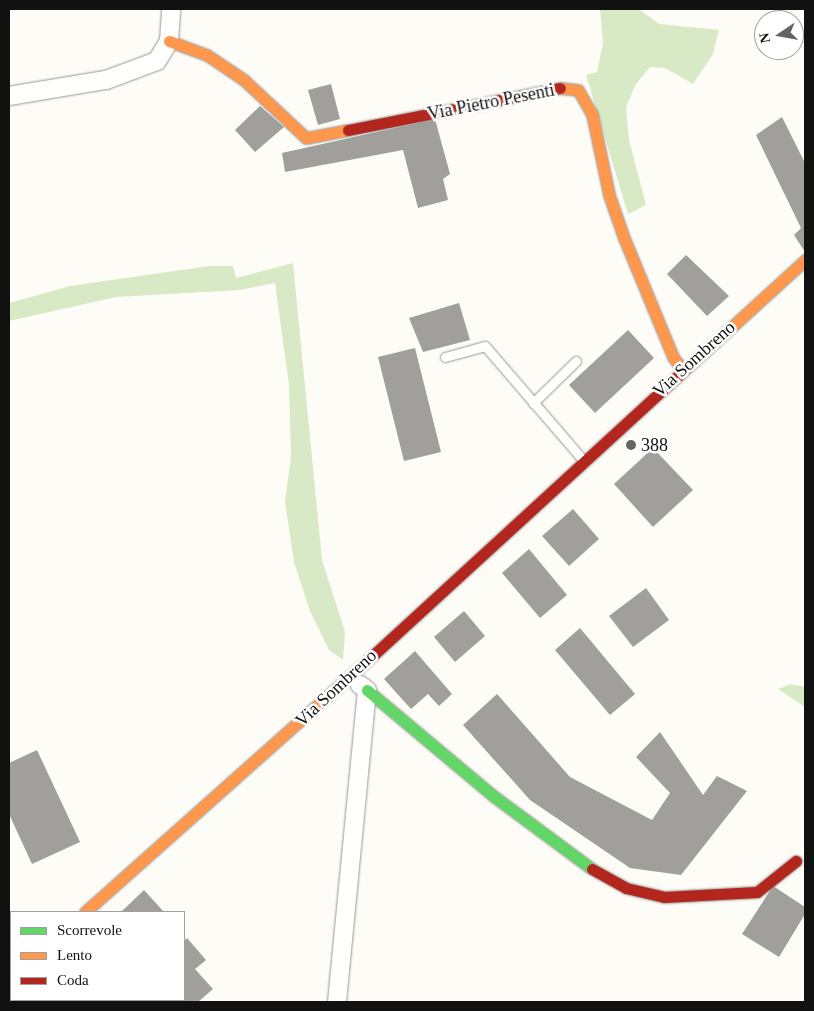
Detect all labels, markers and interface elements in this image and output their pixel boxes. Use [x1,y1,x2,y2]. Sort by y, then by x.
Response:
north arrow [754,10,804,60]
text: N [756,32,773,45]
street label: Via Pietro Pesenti [426,79,556,125]
street label: Via Sombreno [648,316,740,402]
place label: 388 [641,434,668,456]
marker: 388 [625,439,637,451]
street label: Via Sombreno [291,645,381,731]
legend [10,911,185,1001]
text: Scorrevole [57,922,122,938]
text: Lento [57,947,92,963]
text: Coda [57,972,89,988]

